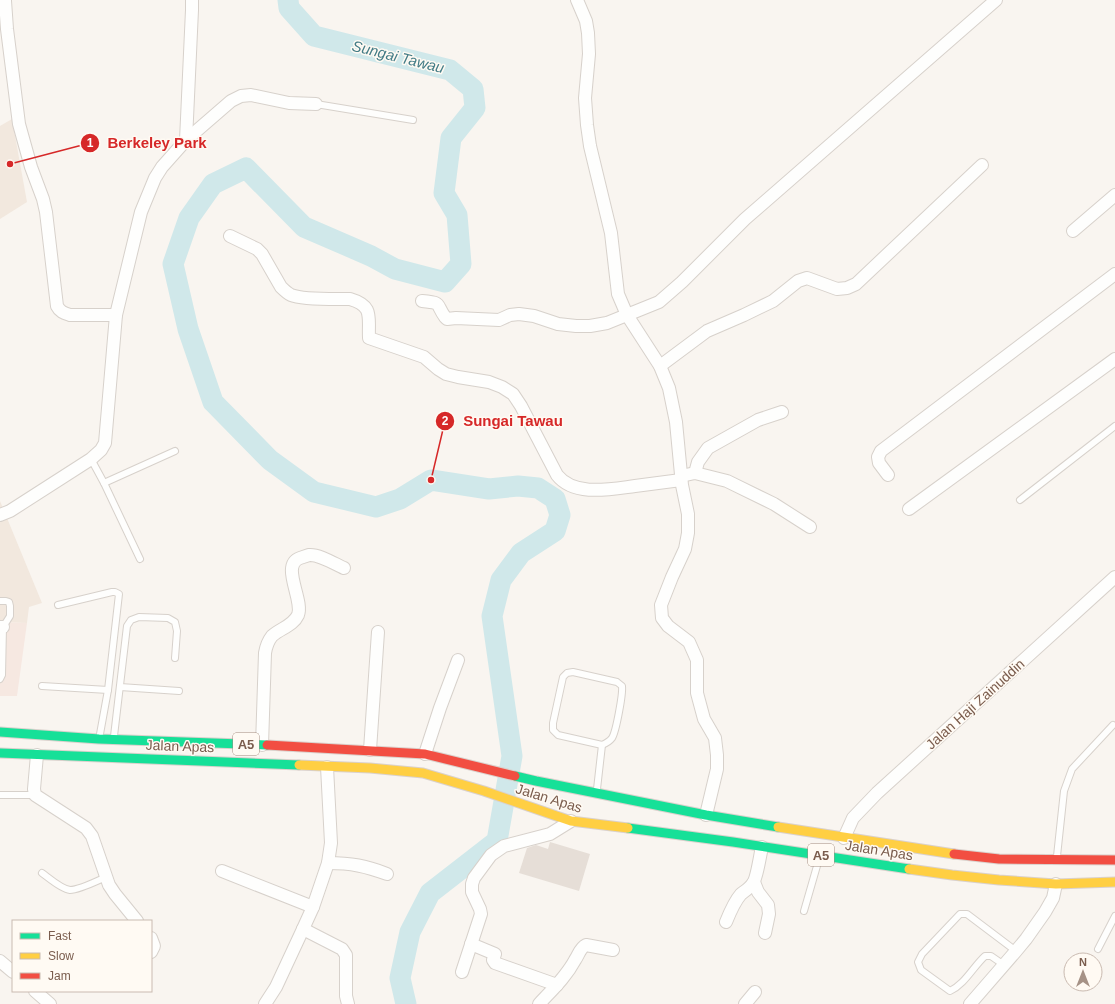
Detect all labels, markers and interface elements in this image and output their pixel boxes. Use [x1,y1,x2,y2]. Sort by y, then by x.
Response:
water label: Sungai Tawau [350,37,447,76]
callout: Berkeley Park [80,129,215,156]
text: Berkeley Park [107,134,207,151]
text: 1 [87,136,94,150]
callout: Sungai Tawau [435,407,571,434]
text: Sungai Tawau [463,412,563,429]
text: 2 [442,414,449,428]
street label: Jalan Haji Zainuddin [923,656,1027,752]
road number: A5 [233,733,259,755]
street label: Jalan Apas [145,737,215,755]
street label: Jalan Apas [514,780,584,816]
street label: Jalan Apas [844,837,914,863]
road number: A5 [808,844,834,866]
legend [12,920,152,992]
text: Fast [48,929,72,943]
text: Slow [48,949,74,963]
north arrow [1063,952,1103,992]
text: N [1079,956,1087,968]
text: Jam [48,969,71,983]

